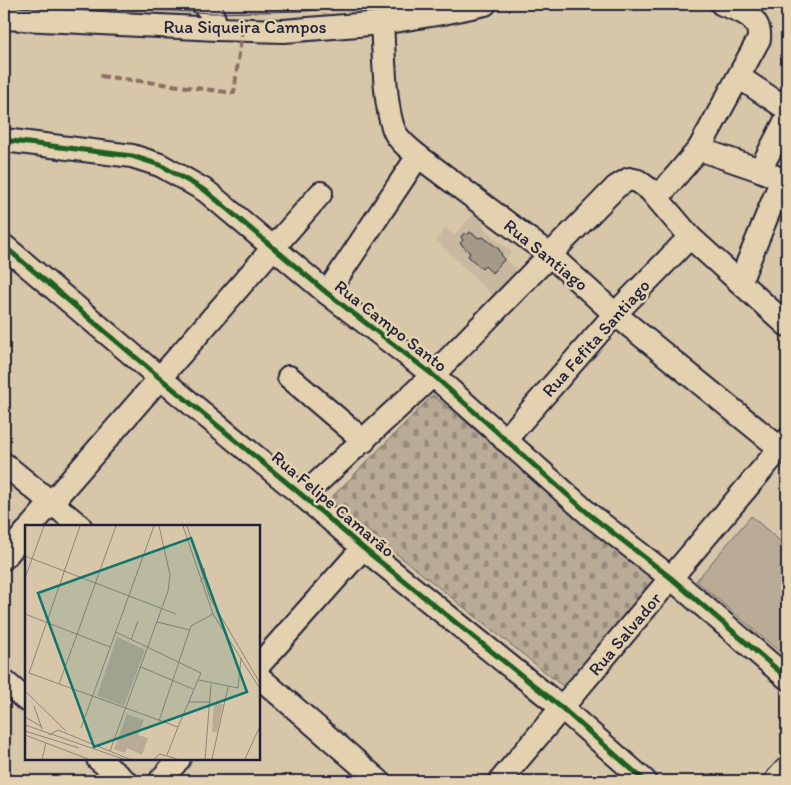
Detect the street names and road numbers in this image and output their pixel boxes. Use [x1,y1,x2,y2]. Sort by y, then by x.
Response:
street label: Rua Siqueira Campos [163,16,327,38]
street label: Rua Santiago [499,214,593,296]
street label: Rua Campo Santo [330,275,452,377]
street label: Rua Fefita Santiago [537,275,655,401]
street label: Rua Felipe Camarão [267,446,399,562]
street label: Rua Salvador [584,587,667,680]

